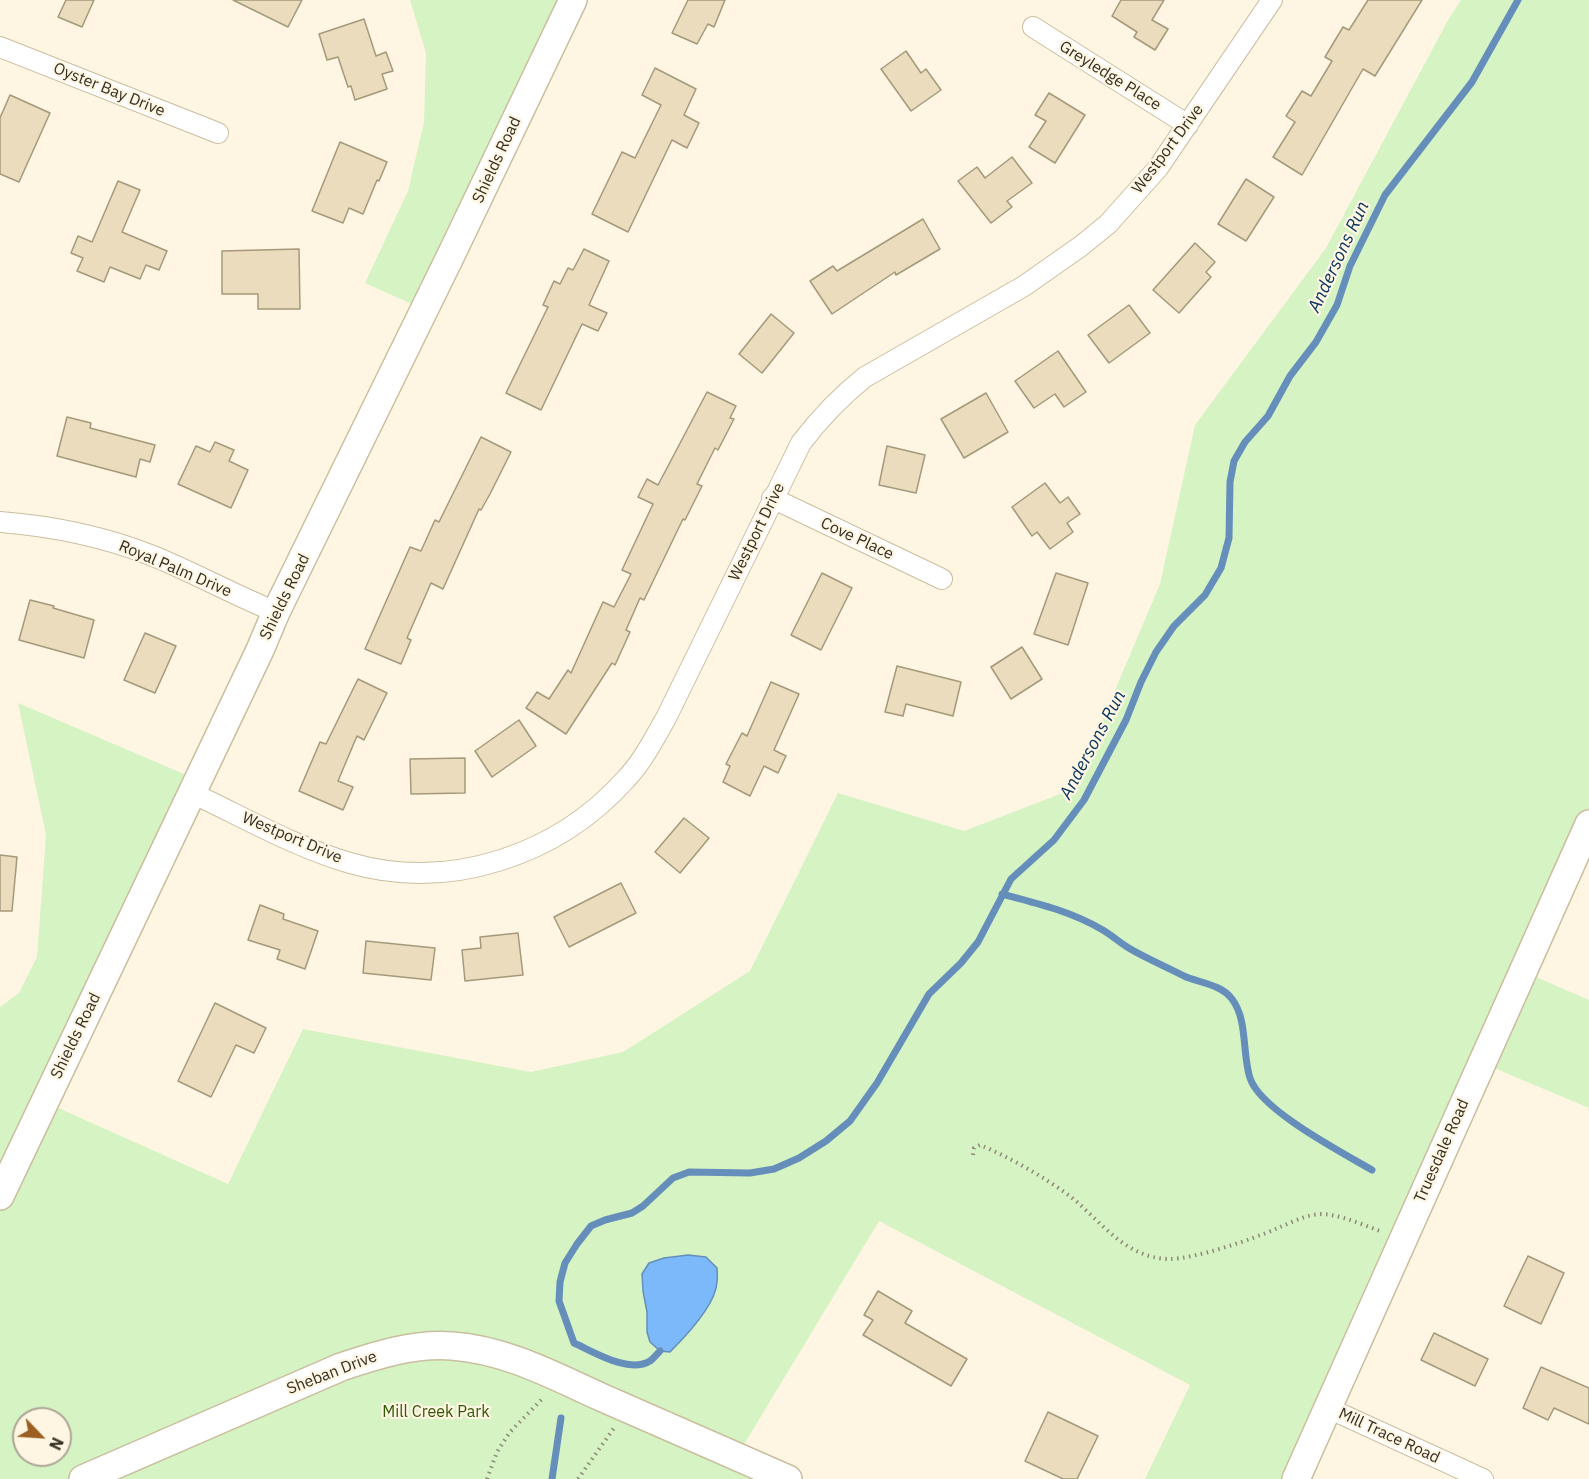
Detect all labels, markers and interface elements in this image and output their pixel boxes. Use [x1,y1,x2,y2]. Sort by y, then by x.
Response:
street label: Greyledge Place [1056,37,1164,115]
street label: Oyster Bay Drive [50,59,168,121]
street label: Westport Drive [1128,101,1208,197]
street label: Shields Road [469,114,525,206]
water label: Andersons Run [1304,198,1374,316]
street label: Westport Drive [725,480,789,584]
street label: Cove Place [817,514,897,564]
street label: Royal Palm Drive [116,537,234,601]
street label: Shields Road [256,551,314,643]
water label: Andersons Run [1055,687,1131,803]
street label: Westport Drive [239,808,345,868]
street label: Shields Road [47,990,105,1082]
street label: Truesdale Road [1411,1096,1473,1206]
street label: Sheban Drive [284,1347,380,1399]
park label: Mill Creek Park [382,1402,490,1422]
street label: Mill Trace Road [1335,1404,1443,1468]
north arrow [12,1407,72,1467]
text: N [45,1434,68,1453]

